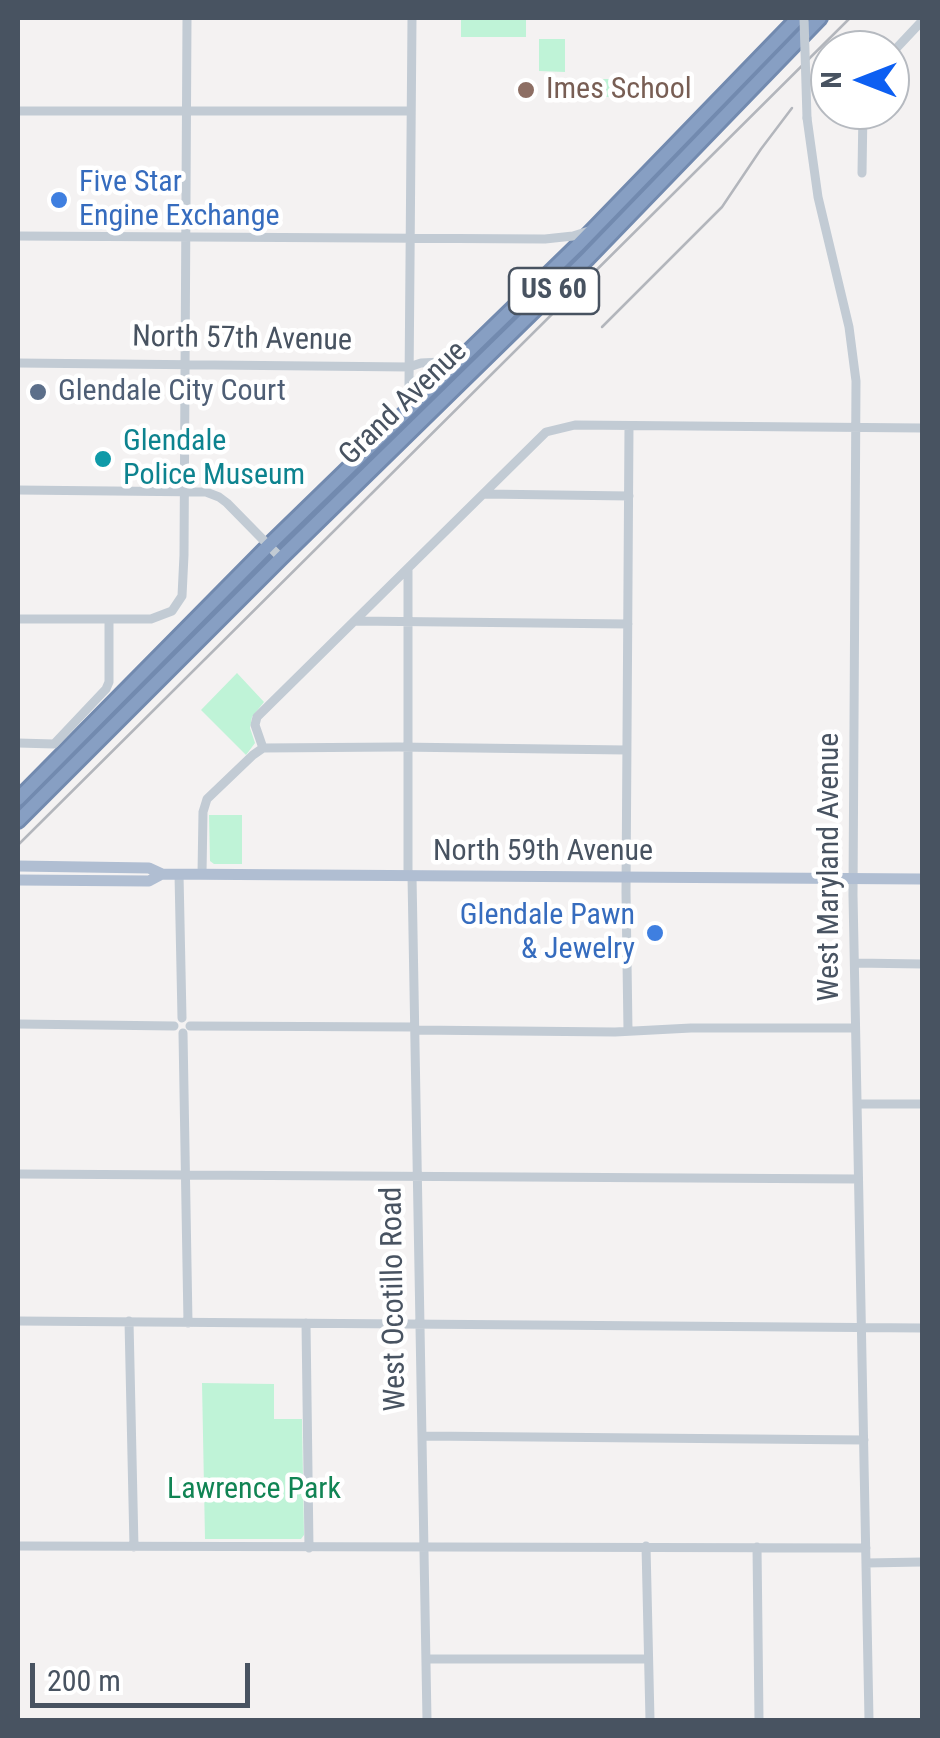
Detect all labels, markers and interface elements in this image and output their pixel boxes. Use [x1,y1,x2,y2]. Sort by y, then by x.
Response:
north arrow [810,30,910,130]
text: N [815,71,848,89]
place label: Imes School [546,72,692,108]
marker: Imes School [515,79,537,101]
place label: Five Star Engine Exchange [79,165,279,236]
marker: Five Star Engine Exchange [48,189,70,211]
road number: US 60 [509,268,599,314]
street label: North 57th Avenue [132,320,352,360]
street label: Grand Avenue [333,334,475,474]
place label: Glendale City Court [58,374,286,410]
marker: Glendale City Court [27,381,49,403]
place label: Glendale Police Museum [123,424,305,494]
marker: Glendale Police Museum [92,448,114,470]
street label: West Maryland Avenue [812,733,848,1001]
street label: North 59th Avenue [433,834,653,870]
place label: Glendale Pawn & Jewelry [460,898,635,968]
marker: Glendale Pawn & Jewelry [644,922,666,944]
street label: West Ocotillo Road [375,1186,415,1412]
park label: Lawrence Park [167,1472,341,1508]
scale bar [35,1643,255,1705]
text: 200 m [47,1663,121,1698]

